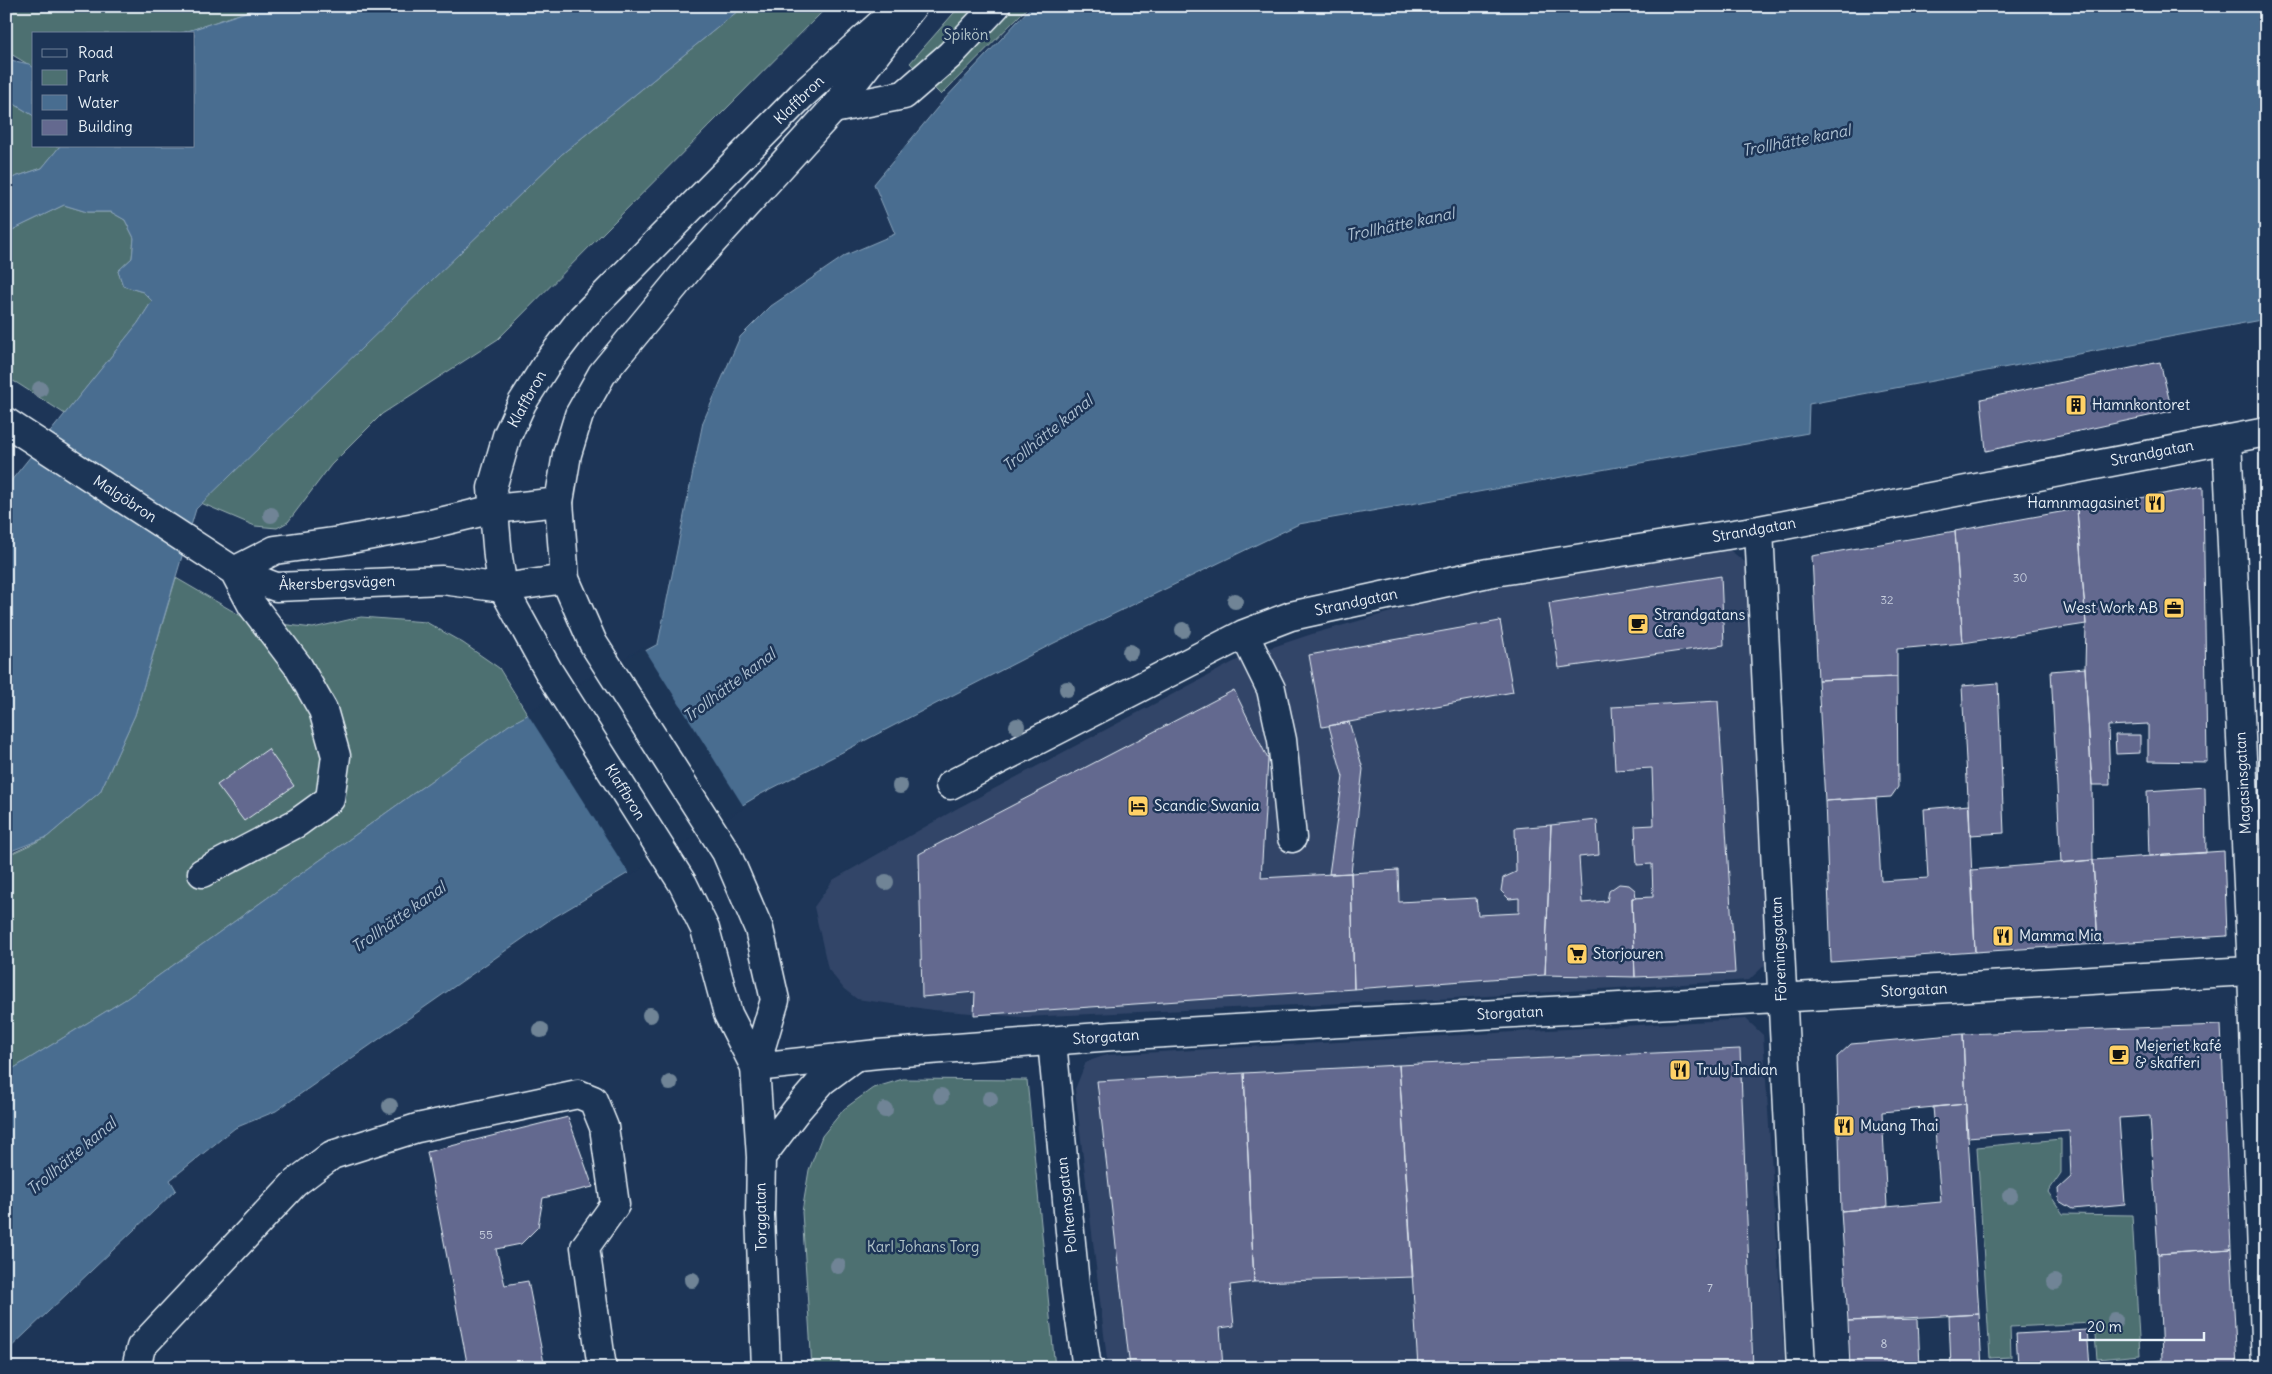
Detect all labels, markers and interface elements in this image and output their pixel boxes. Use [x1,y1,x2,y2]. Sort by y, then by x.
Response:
park label: Spikön [944,25,989,44]
legend [32,32,195,148]
text: Road [78,43,113,62]
text: Park [78,67,109,86]
street label: Klaffbron [770,71,828,128]
text: Water [78,93,119,112]
text: Building [78,117,133,136]
water label: Trollhätte kanal [1740,119,1854,160]
water label: Trollhätte kanal [1344,202,1458,245]
street label: Klaffbron [503,367,550,431]
water label: Trollhätte kanal [998,389,1098,476]
building icon: Hamnkontoret [2064,393,2088,417]
place label: Hamnkontoret [2092,395,2190,414]
street label: Strandgatan [2109,435,2195,470]
street label: Malgöbron [90,471,161,526]
restaurant icon: Hamnmagasinet [2143,491,2167,515]
place label: Hamnmagasinet [2027,493,2139,512]
street label: Strandgatan [1711,513,1797,546]
street label: Åkersbergsvägen [278,570,396,594]
house number: 30 [2013,570,2027,585]
street label: Strandgatan [1313,583,1399,620]
house number: 32 [1880,592,1894,607]
office icon: West Work AB [2162,596,2186,620]
place label: West Work AB [2063,598,2158,617]
place label: Strandgatans Cafe [1654,605,1745,641]
cafe icon: Strandgatans Cafe [1626,612,1650,636]
water label: Trollhätte kanal [679,642,781,726]
street label: Magasinsgatan [2230,731,2255,835]
street label: Klaffbron [601,760,650,823]
hotel icon: Scandic Swania [1126,794,1150,818]
place label: Scandic Swania [1154,796,1260,815]
water label: Trollhätte kanal [347,876,451,957]
street label: Föreningsgatan [1766,896,1791,1002]
restaurant icon: Mamma Mia [1991,924,2015,948]
place label: Mamma Mia [2019,926,2103,945]
supermarket icon: Storjouren [1565,942,1589,966]
place label: Storjouren [1593,944,1664,963]
street label: Storgatan [1880,978,1948,1001]
street label: Storgatan [1476,1001,1544,1024]
street label: Storgatan [1072,1025,1140,1048]
place label: Mejeriet kafé & skafferi [2135,1036,2222,1072]
cafe icon: Mejeriet kafé & skafferi [2107,1043,2131,1067]
restaurant icon: Truly Indian [1668,1058,1692,1082]
place label: Truly Indian [1696,1060,1778,1079]
water label: Trollhätte kanal [22,1111,122,1199]
restaurant icon: Muang Thai [1832,1114,1856,1138]
place label: Muang Thai [1860,1116,1938,1135]
street label: Polhemsgatan [1052,1156,1081,1254]
street label: Torggatan [750,1182,771,1252]
house number: 55 [479,1227,493,1242]
park label: Karl Johans Torg [867,1237,979,1256]
house number: 7 [1707,1280,1713,1295]
scale bar [2080,1309,2203,1341]
text: 20 m [2087,1317,2122,1336]
house number: 8 [1881,1336,1888,1351]

